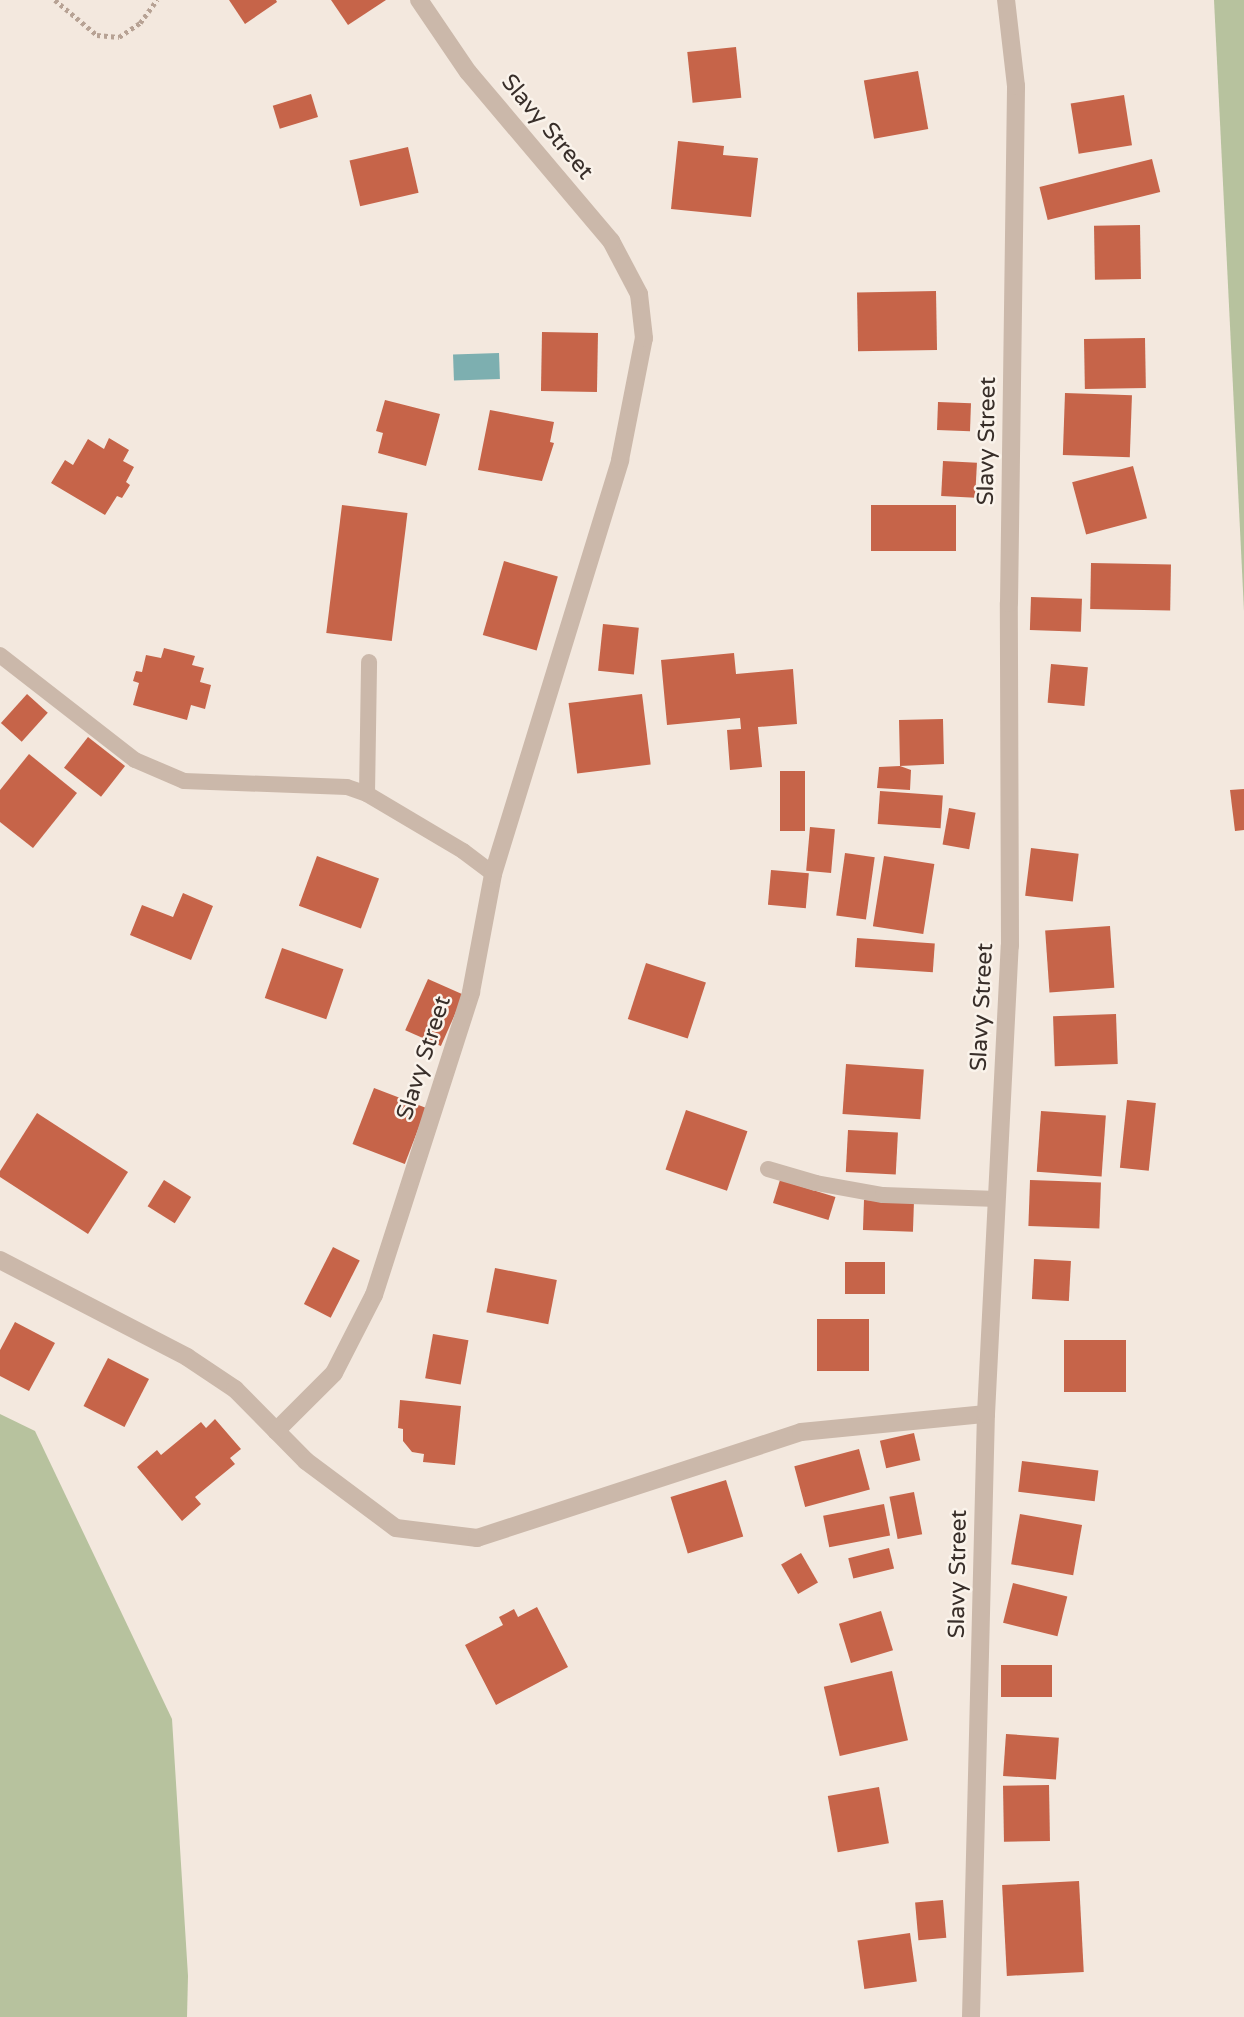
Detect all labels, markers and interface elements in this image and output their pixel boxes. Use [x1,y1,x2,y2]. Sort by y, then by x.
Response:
street label: Slavy Street [495,69,599,185]
street label: Slavy Street [972,376,1002,506]
street label: Slavy Street [965,942,999,1072]
street label: Slavy Street [391,993,457,1123]
street label: Slavy Street [943,1509,973,1639]

